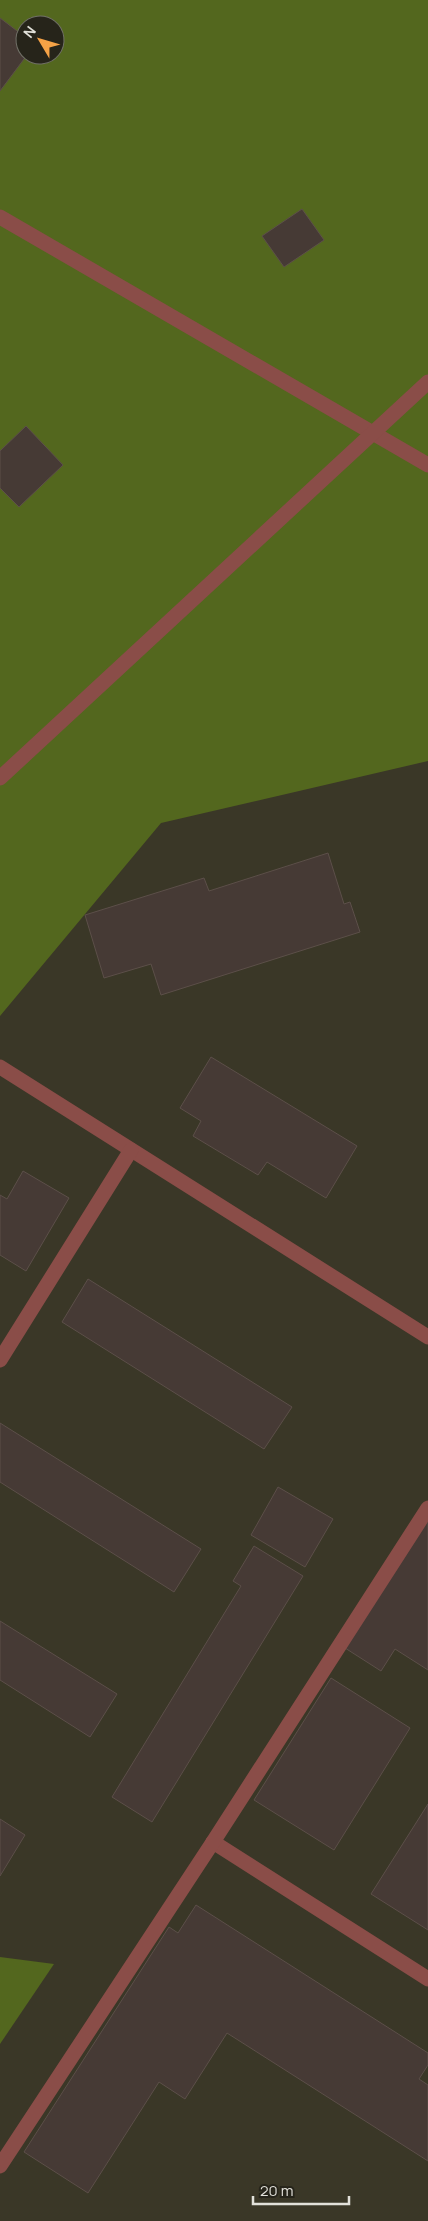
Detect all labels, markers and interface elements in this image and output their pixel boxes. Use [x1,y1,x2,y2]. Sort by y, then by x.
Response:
north arrow [15,15,65,65]
text: N [19,22,40,42]
scale bar [253,2174,349,2206]
text: 20 m [260,2180,293,2201]

